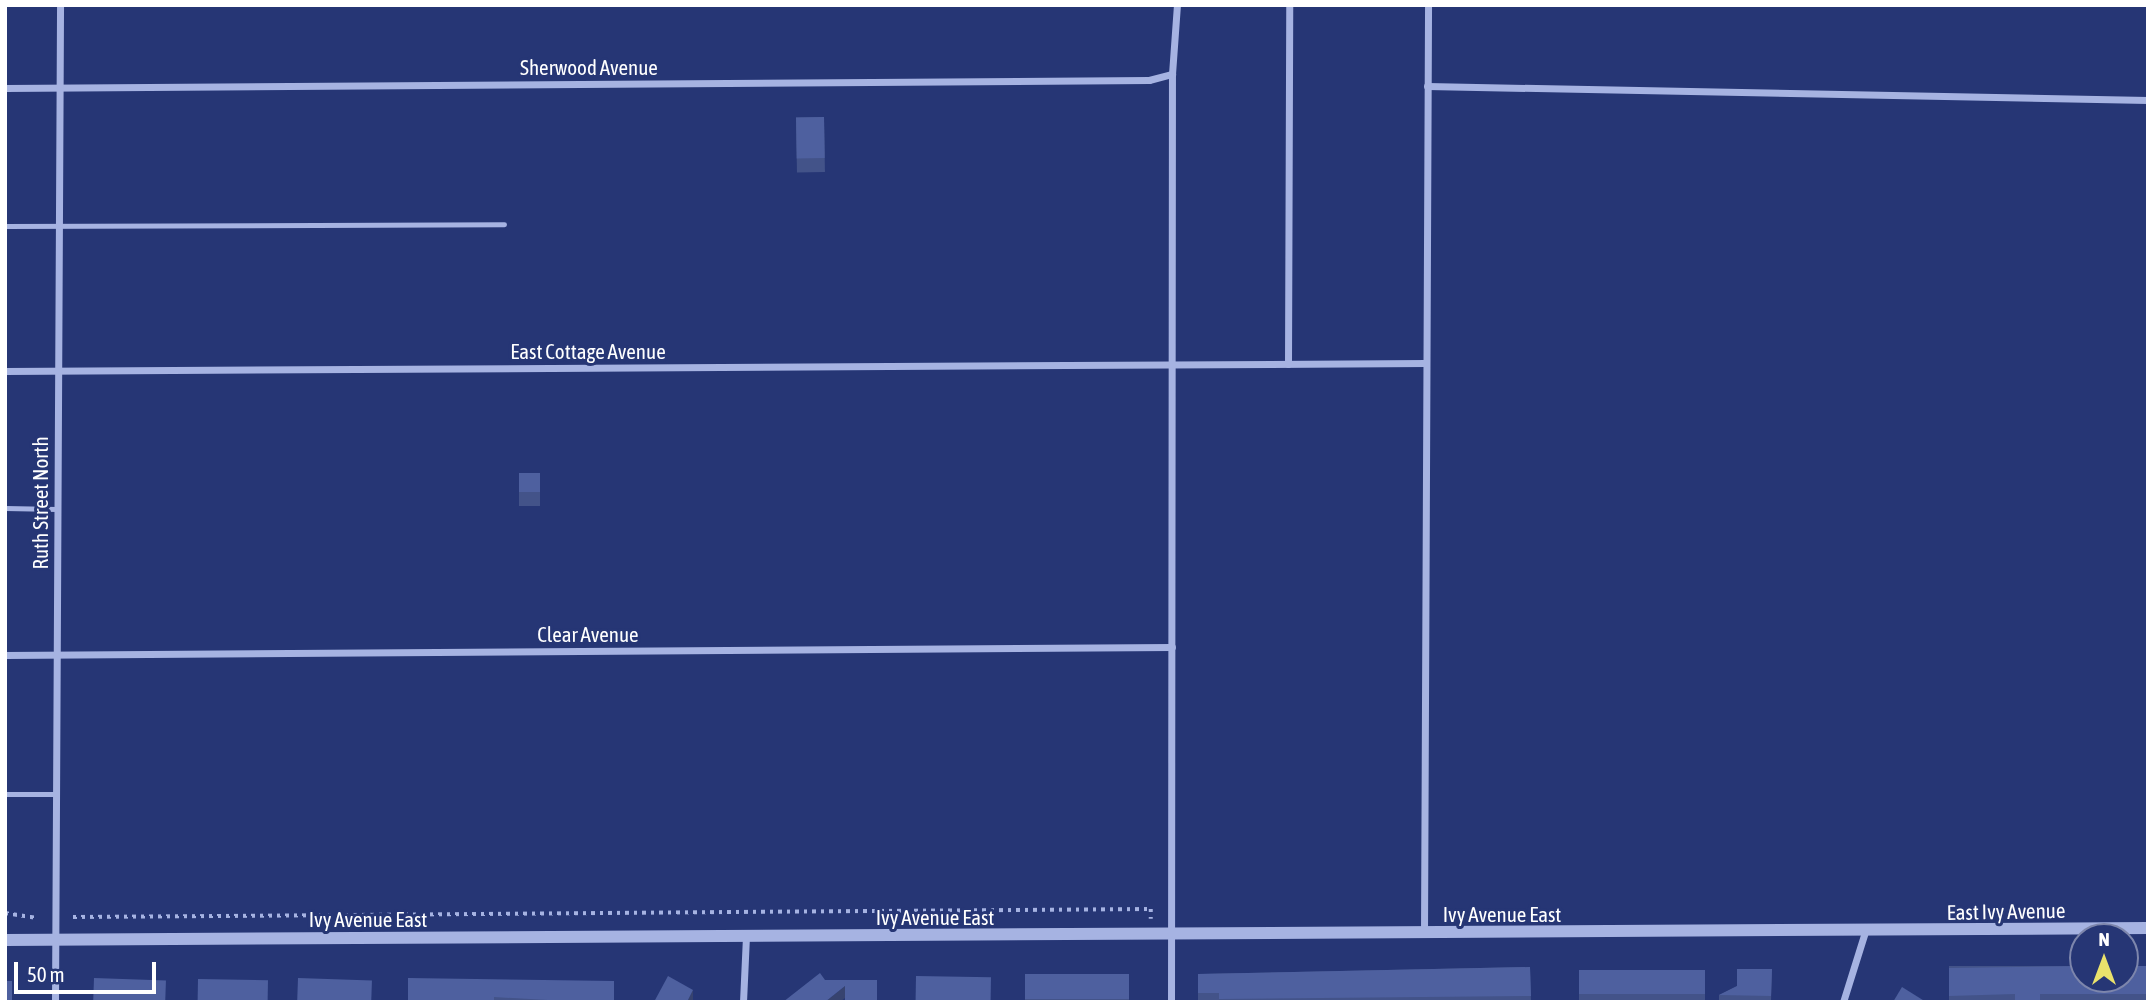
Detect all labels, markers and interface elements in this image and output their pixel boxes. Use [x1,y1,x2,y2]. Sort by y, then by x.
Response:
street label: Sherwood Avenue [520,54,658,80]
street label: East Cottage Avenue [510,338,666,364]
street label: Ruth Street North [27,436,53,570]
street label: Clear Avenue [537,621,639,647]
street label: East Ivy Avenue [1946,897,2066,925]
street label: Ivy Avenue East [1443,901,1561,927]
street label: Ivy Avenue East [876,904,994,930]
street label: Ivy Avenue East [309,906,427,932]
north arrow [2069,923,2139,993]
text: N [2098,928,2110,950]
scale bar [18,948,159,992]
text: 50 m [27,962,65,986]

